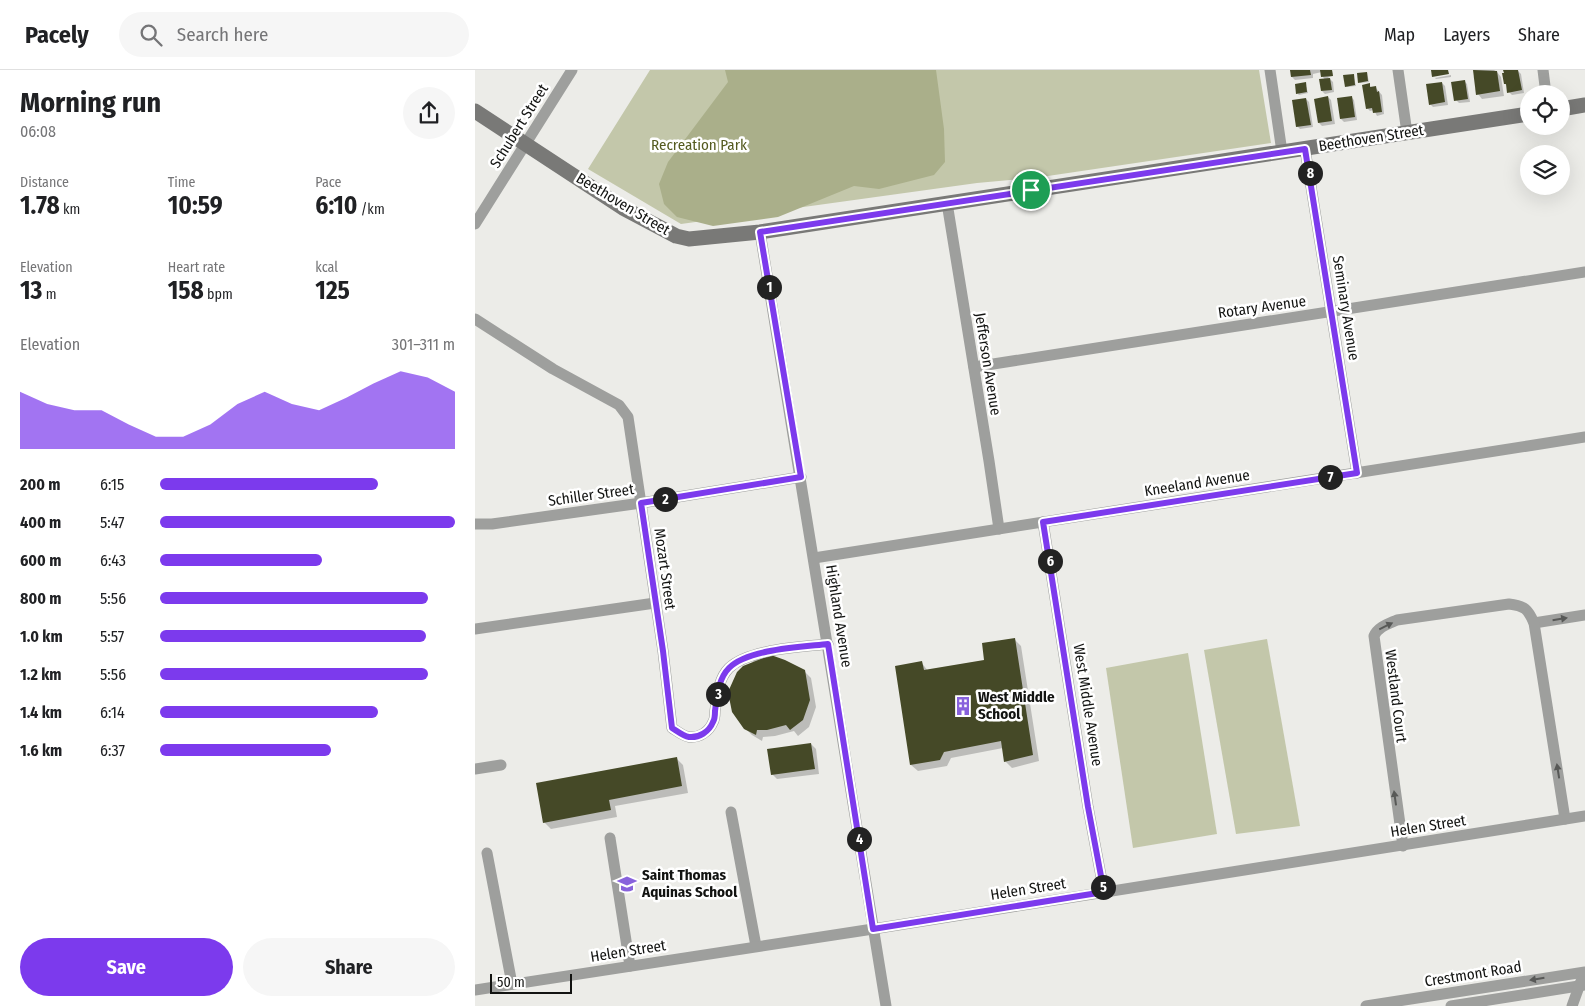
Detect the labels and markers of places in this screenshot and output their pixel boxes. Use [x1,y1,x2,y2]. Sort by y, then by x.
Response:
pin: 8 [1297,160,1323,186]
pin [1010,169,1052,211]
pin: 1 [757,274,781,300]
pin: 7 [1317,464,1343,490]
pin: 2 [653,486,677,512]
pin: 6 [1037,548,1063,574]
pin: 3 [705,682,731,706]
place label: West Middle School [978,688,1055,723]
building icon: West Middle School [952,695,974,717]
pin: 4 [847,826,871,852]
place label: Saint Thomas Aquinas School [641,866,738,901]
school or university icon: Saint Thomas Aquinas School [616,873,638,895]
pin: 5 [1091,874,1115,900]

